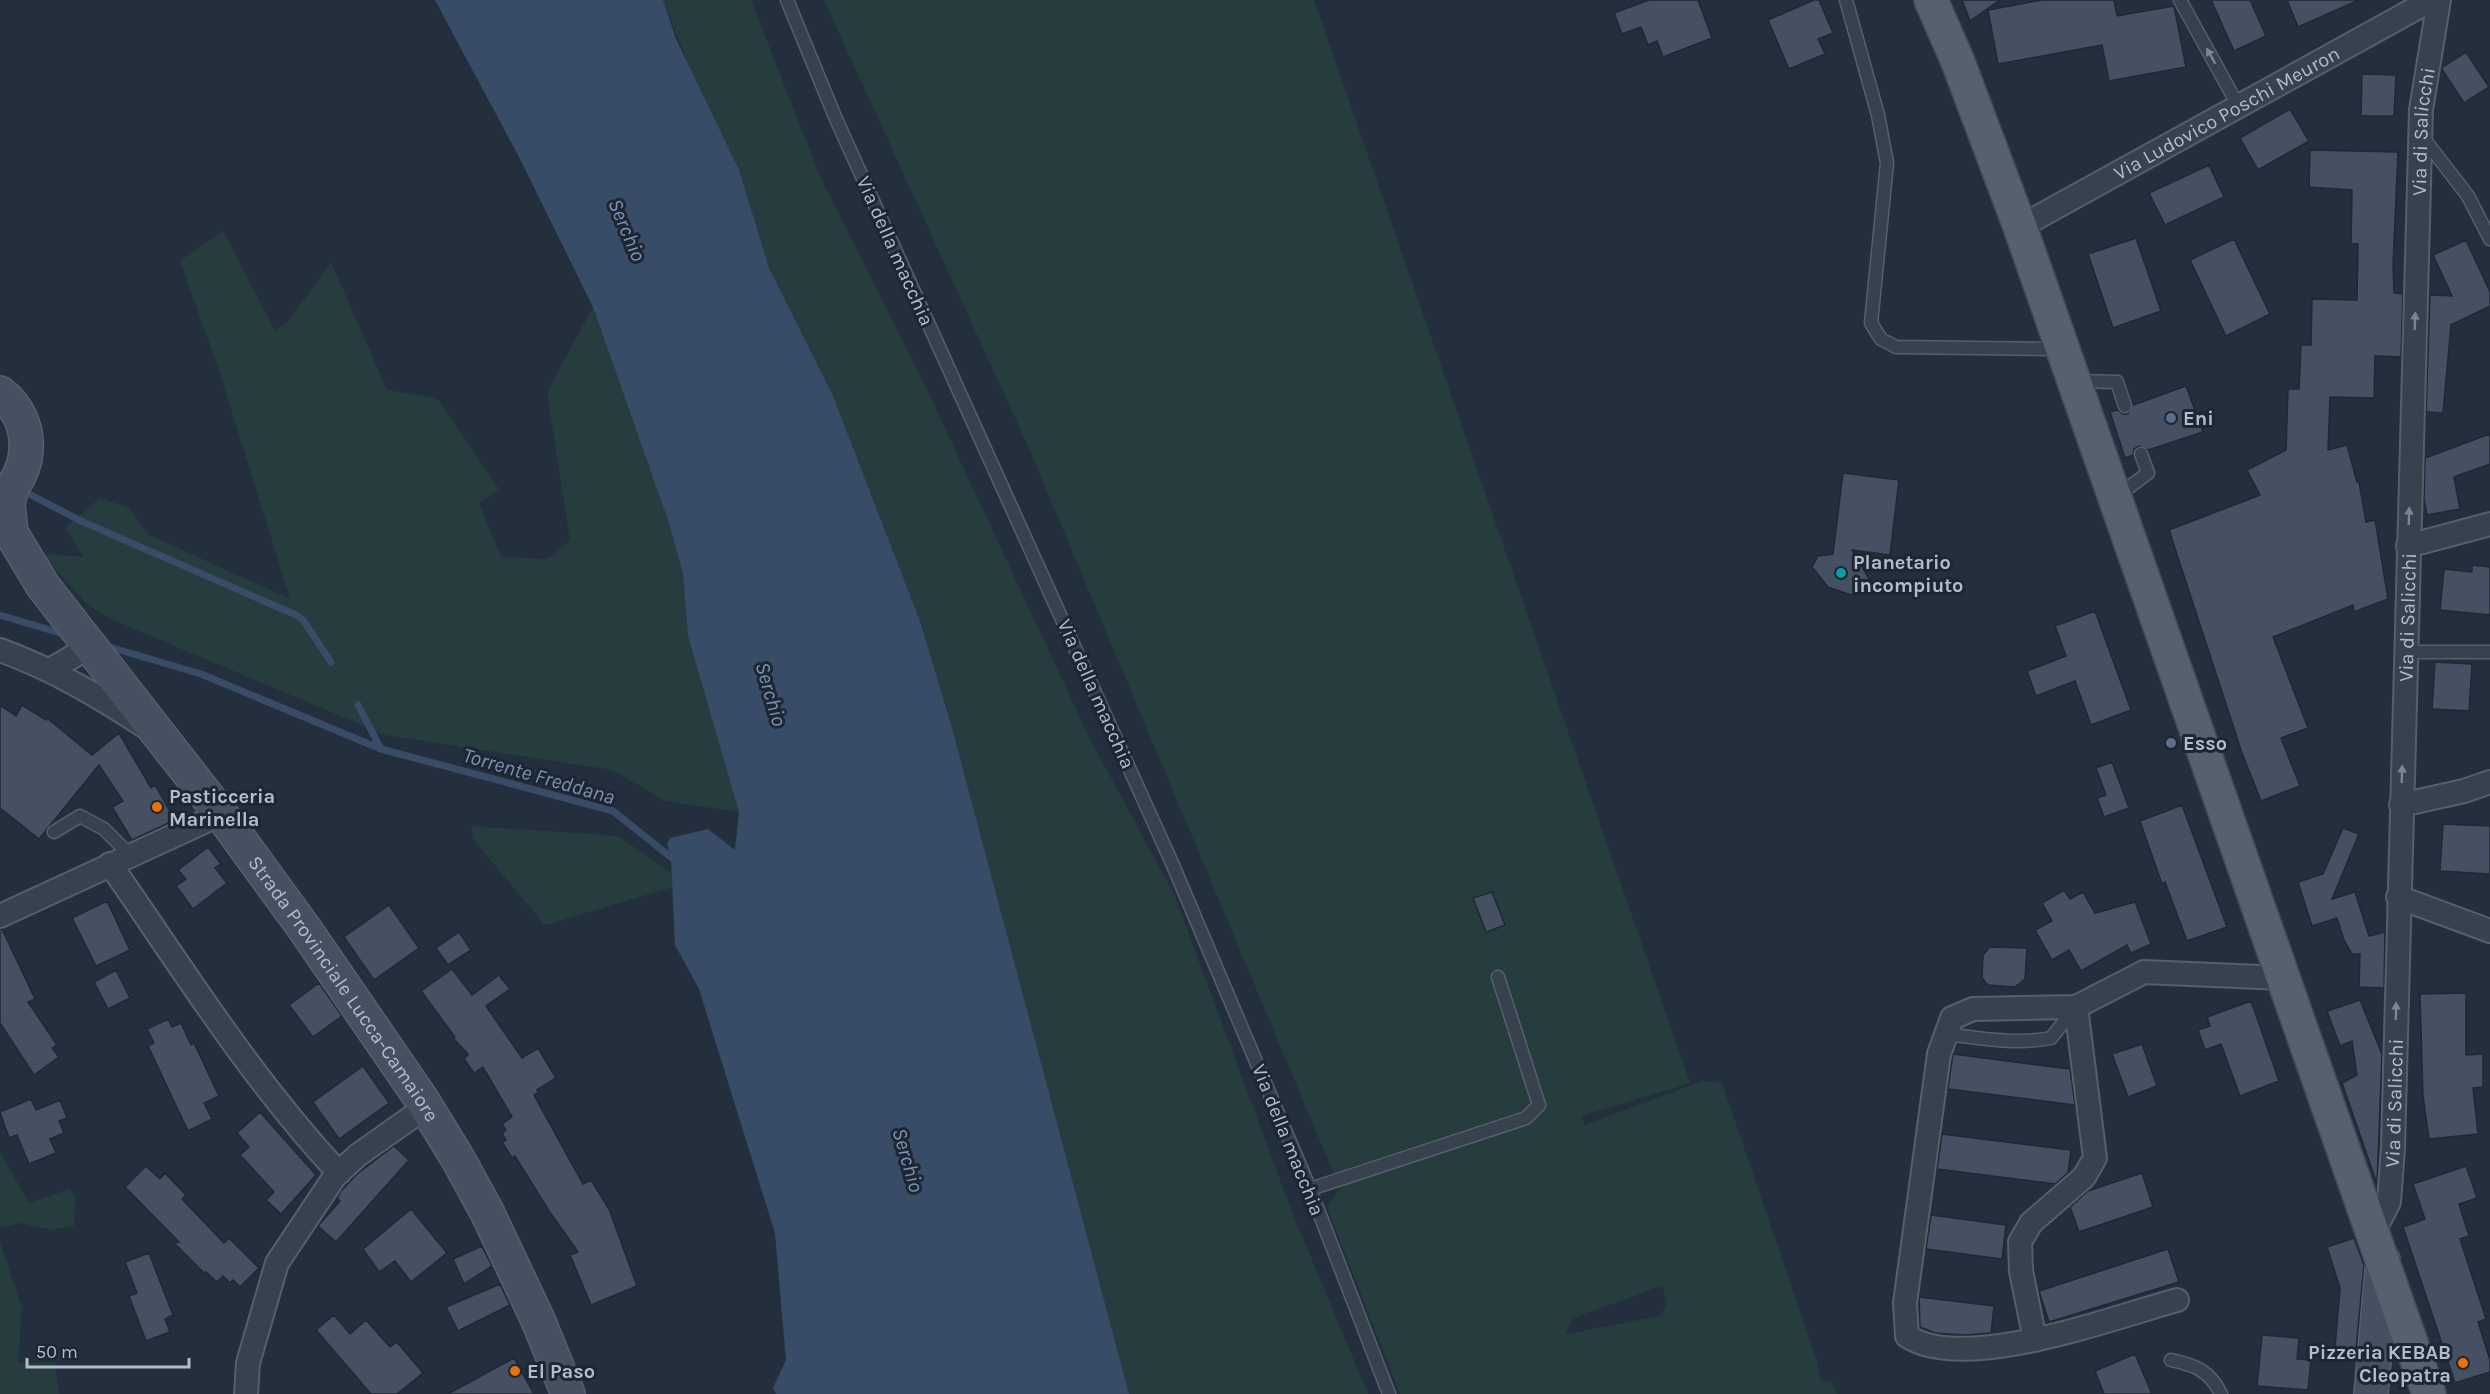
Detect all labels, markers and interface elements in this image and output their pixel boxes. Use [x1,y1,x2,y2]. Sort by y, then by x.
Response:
street label: Via Ludovico Poschi Meuron [2110,41,2344,185]
one-way arrow [2206,47,2216,64]
street label: Via di Salicchi [2407,66,2439,196]
street label: Via della macchia [852,173,938,329]
water label: Serchio [603,195,651,265]
one-way arrow [2410,312,2420,331]
place label: Eni [2183,407,2214,430]
marker: Eni [2164,411,2178,425]
one-way arrow [2405,507,2414,526]
place label: Planetario incompiuto [1853,551,1963,597]
street label: Via di Salicchi [2394,552,2421,682]
marker: Planetario incompiuto [1834,566,1848,580]
street label: Via della macchia [1053,616,1139,772]
water label: Serchio [750,659,792,729]
place label: Esso [2183,732,2227,755]
marker: Esso [2164,736,2178,750]
water label: Torrente Freddana [460,743,618,809]
one-way arrow [2397,765,2406,784]
place label: Pasticceria Marinella [169,785,275,831]
marker: Pasticceria Marinella [150,800,164,814]
street label: Strada Provinciale Lucca-Camaiore [244,851,444,1126]
one-way arrow [2391,1001,2401,1020]
street label: Via di Salicchi [2380,1038,2407,1168]
street label: Via della macchia [1247,1061,1329,1219]
water label: Serchio [887,1125,929,1195]
scale bar [27,1331,189,1369]
text: 50 m [36,1341,78,1363]
place label: Pizzeria KEBAB Cleopatra [2308,1341,2451,1387]
marker: Pizzeria KEBAB Cleopatra [2456,1356,2470,1370]
place label: El Paso [527,1360,595,1383]
marker: El Paso [508,1364,522,1378]

